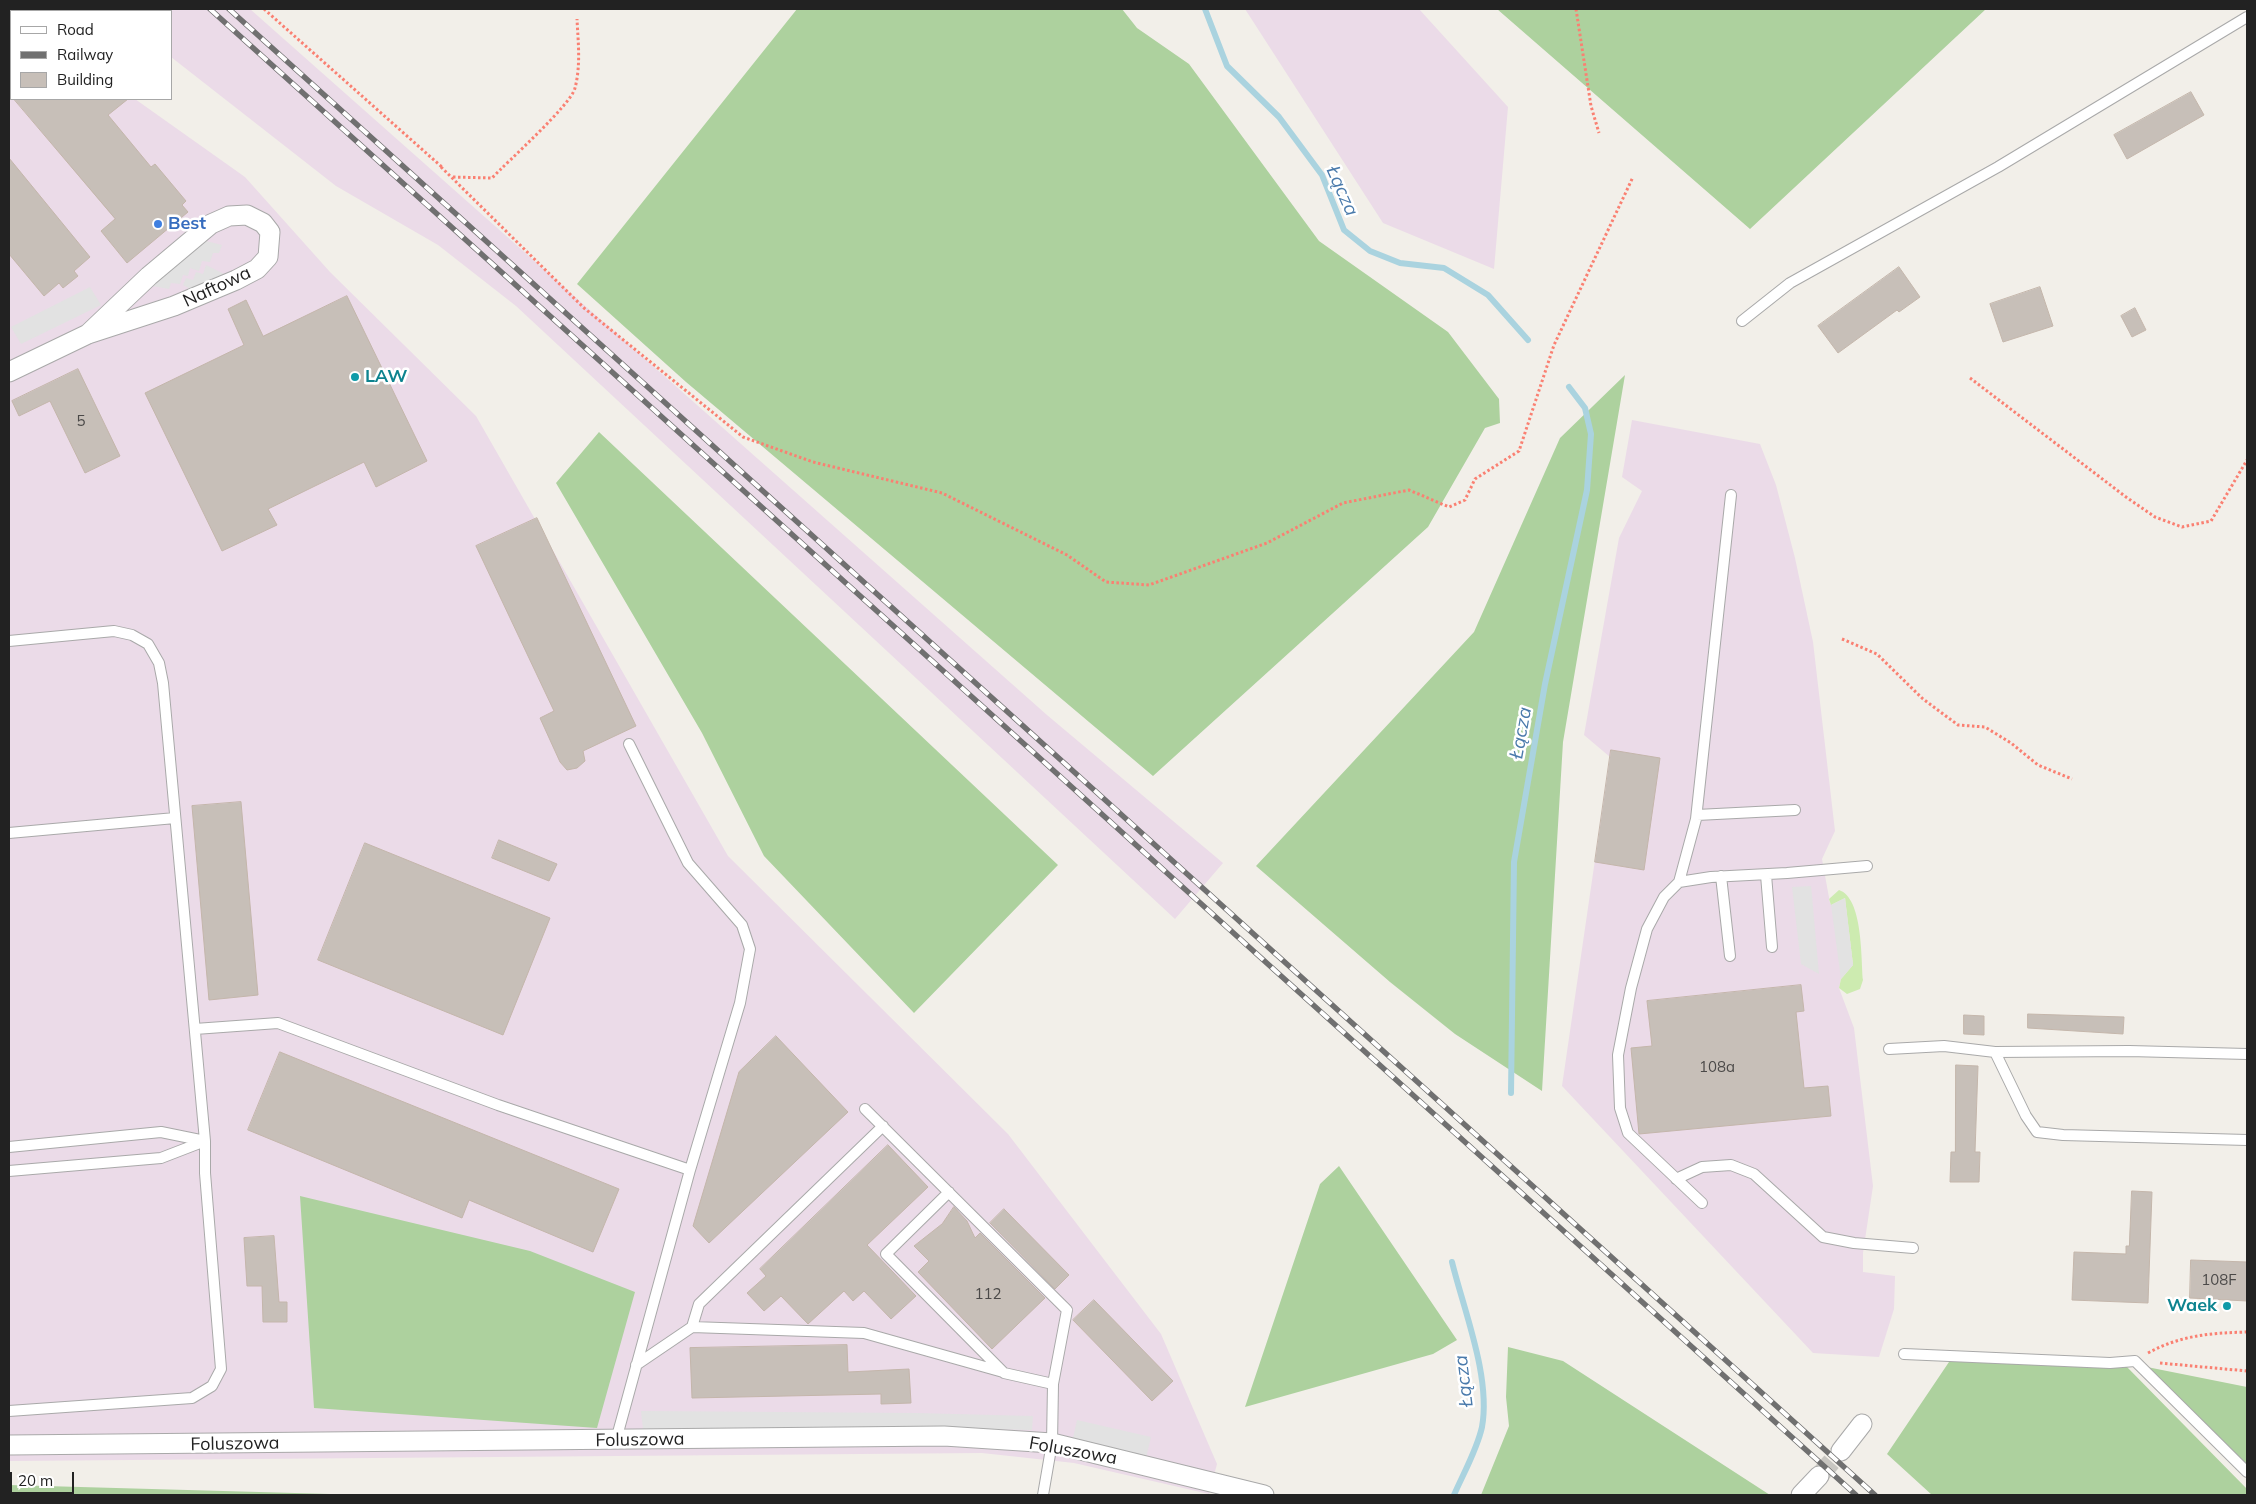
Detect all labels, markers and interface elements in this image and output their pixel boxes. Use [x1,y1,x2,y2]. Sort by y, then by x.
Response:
legend [10,10,172,100]
text: Road [57,20,94,39]
text: Railway [57,45,113,64]
text: Building [57,70,113,89]
water label: Łącza [1321,162,1363,220]
place label: Best [168,213,206,235]
marker: Best [152,218,164,230]
street label: Naftowa [180,262,254,312]
place label: LAW [365,366,407,388]
marker: LAW [349,371,361,383]
house number: 5 [77,412,85,430]
water label: Łącza [1505,705,1537,761]
house number: 108a [1699,1058,1735,1076]
house number: 108F [2201,1271,2237,1289]
house number: 112 [975,1285,1001,1303]
place label: Waek [2167,1295,2217,1317]
marker: Waek [2221,1300,2233,1312]
water label: Łącza [1449,1354,1479,1408]
street label: Foluszowa [595,1428,685,1452]
street label: Foluszowa [190,1432,280,1456]
street label: Foluszowa [1027,1433,1119,1469]
scale bar [12,1462,76,1494]
text: 20 m [18,1471,53,1490]

